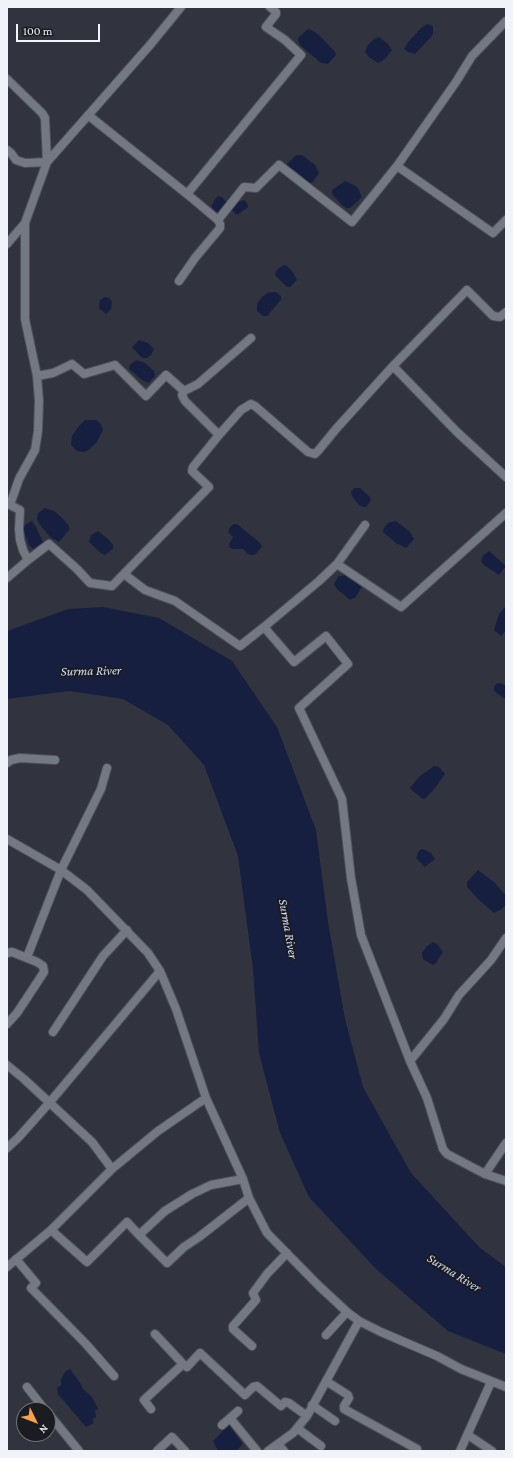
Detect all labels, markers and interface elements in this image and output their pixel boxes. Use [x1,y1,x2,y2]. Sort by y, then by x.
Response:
scale bar [18,16,102,42]
text: 100 m [23,24,52,38]
water label: Surma River [61,663,121,679]
water label: Surma River [275,898,301,960]
water label: Surma River [424,1250,484,1296]
north arrow [16,1402,56,1442]
text: N [37,1423,51,1436]

